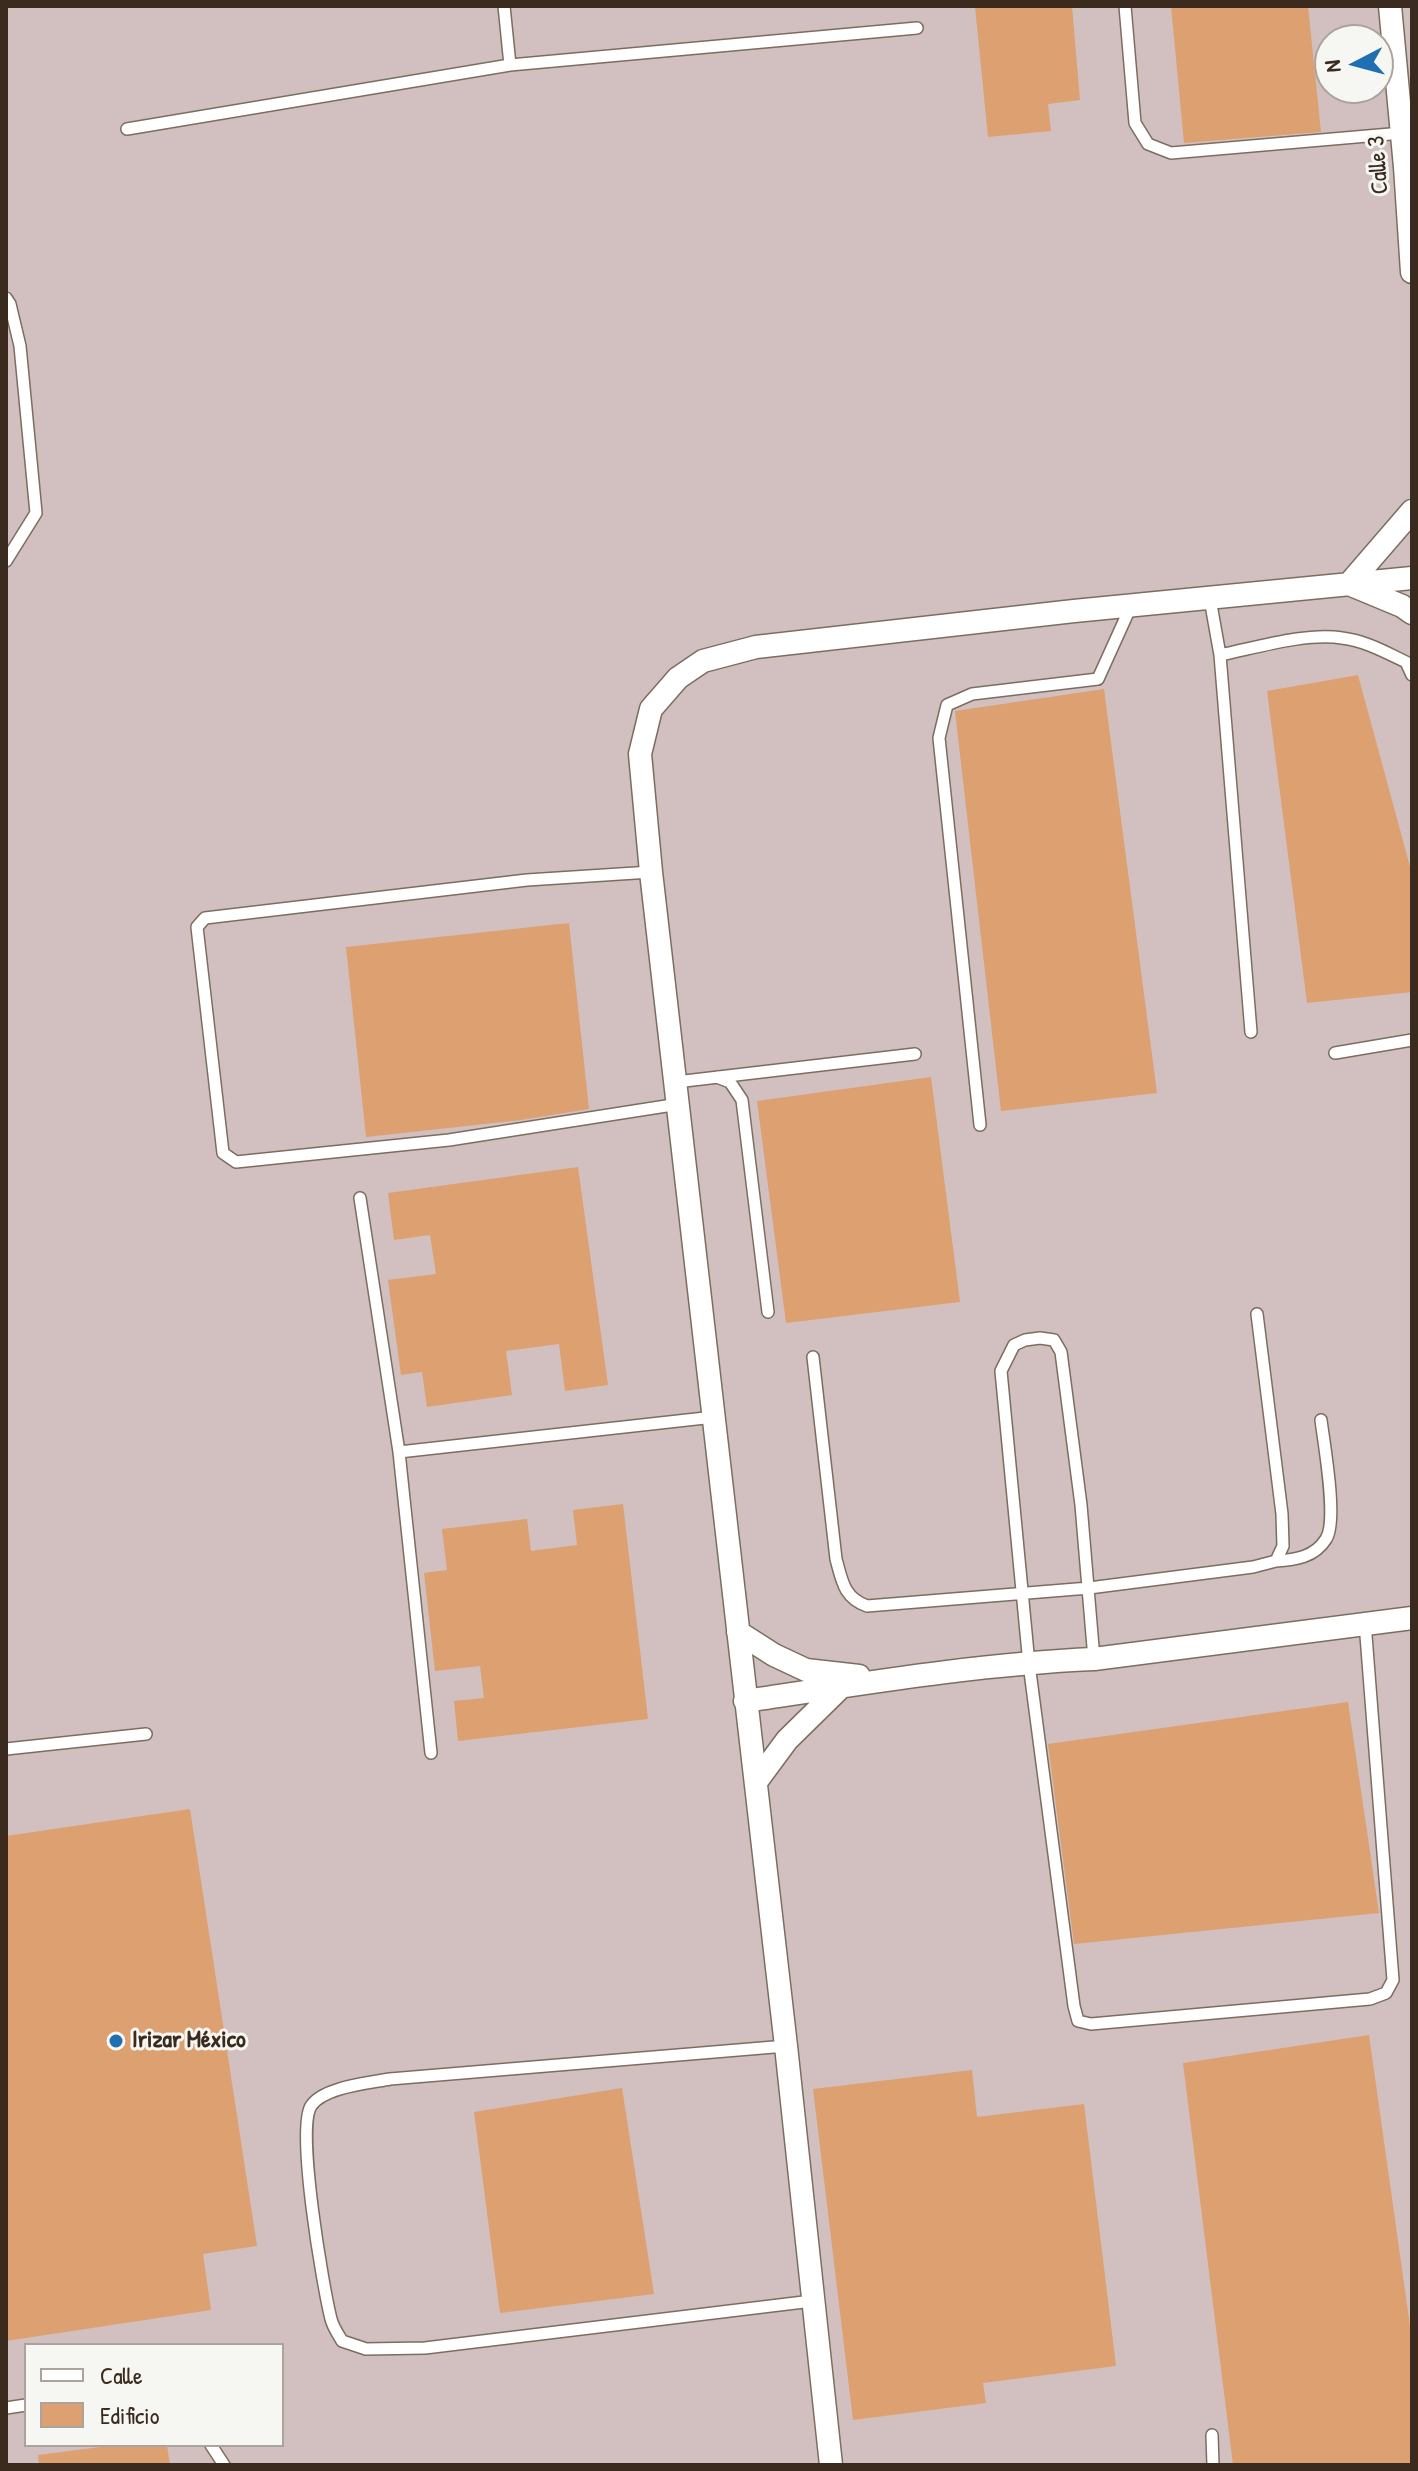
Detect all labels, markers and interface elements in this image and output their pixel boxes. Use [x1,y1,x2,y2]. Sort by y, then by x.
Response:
north arrow [1314,24,1394,104]
text: N [1317,59,1348,74]
street label: Calle 3 [1363,135,1395,195]
place label: Irizar México [132,2027,246,2055]
marker: Irizar México [107,2032,125,2050]
legend [24,2343,284,2447]
text: Calle [100,2359,142,2391]
text: Edificio [100,2399,159,2431]

